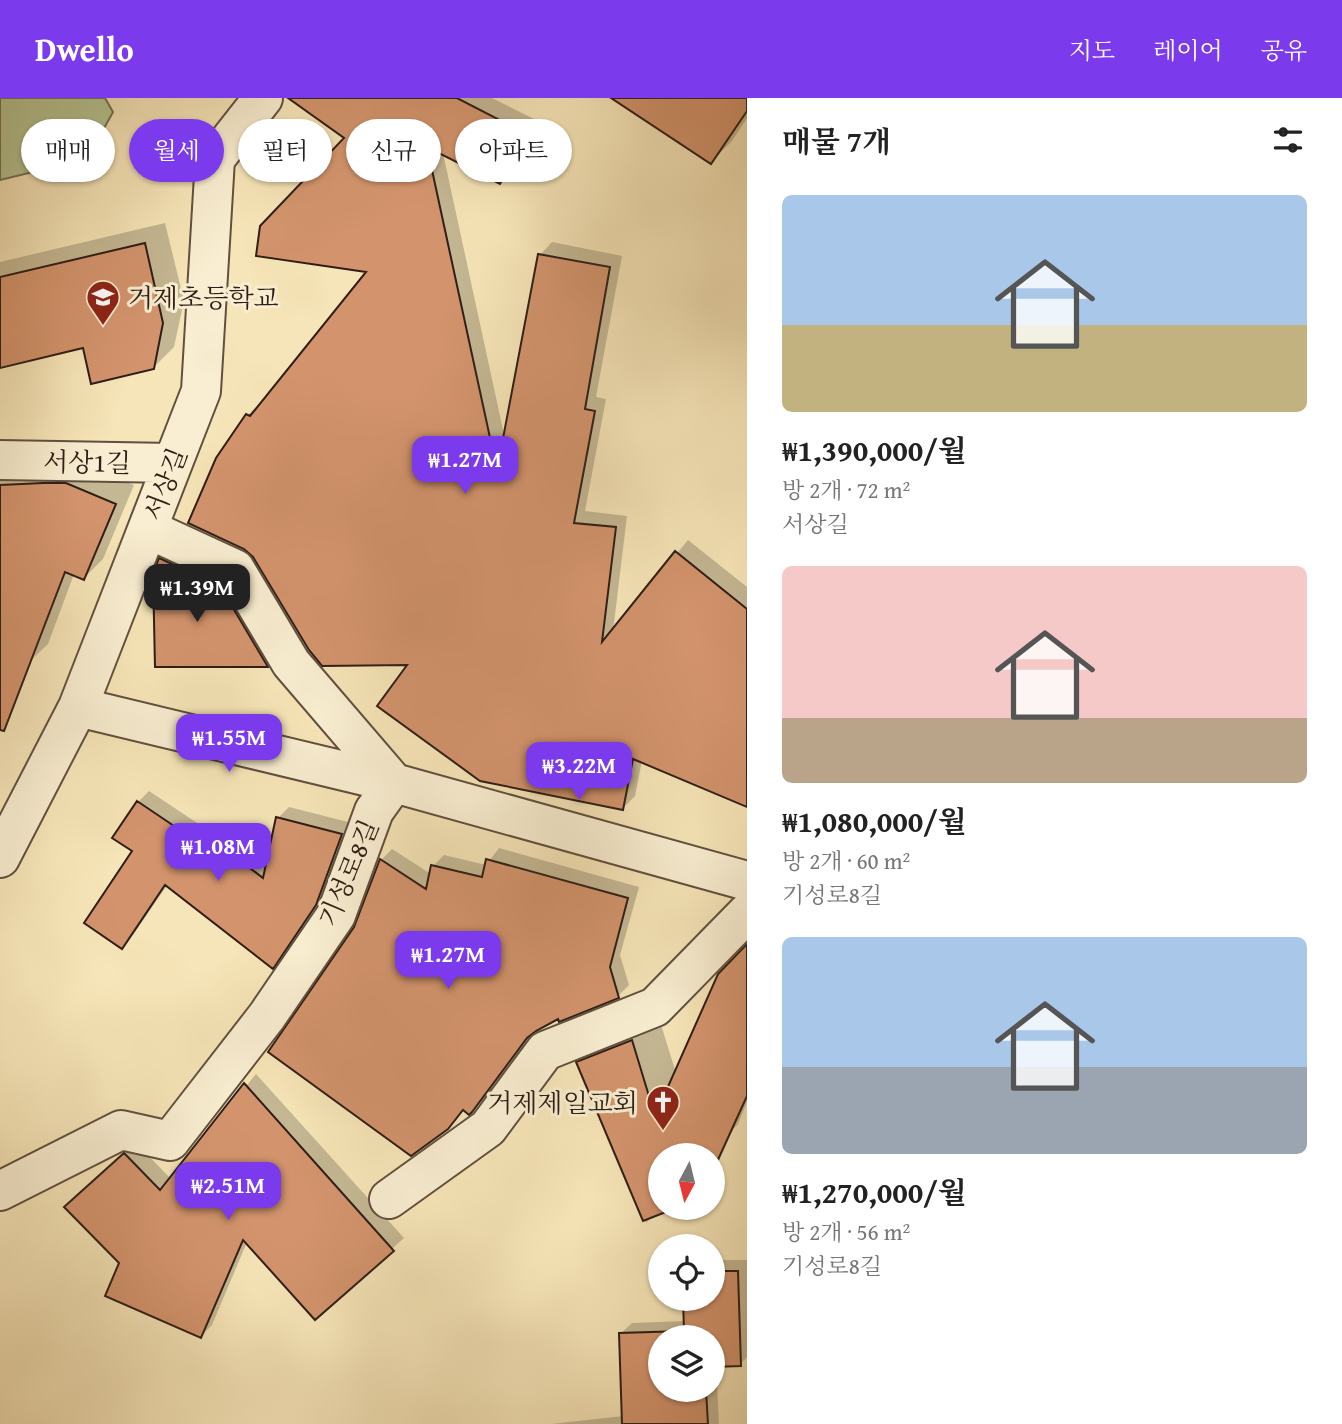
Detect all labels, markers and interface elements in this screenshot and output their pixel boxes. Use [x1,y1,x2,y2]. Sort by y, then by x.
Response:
text: Dwello [35,25,134,73]
text: 지도 [1069,33,1115,68]
text: 레이어 [1153,33,1223,68]
text: 공유 [1261,33,1307,68]
chip: 매매 [21,119,115,182]
chip: 월세 [129,119,224,182]
chip: 필터 [238,119,332,182]
chip: 신규 [346,119,441,182]
chip: 아파트 [455,119,572,182]
text: 매물 7개 [782,119,891,163]
icon: filters [1269,121,1307,159]
icon: home [982,241,1108,367]
school or university icon: 거제초등학교 [84,278,122,327]
place label: 거제초등학교 [128,278,279,317]
text: ₩1,390,000/월 [782,428,967,472]
pin: ₩1.27M [408,436,522,496]
street label: 서상1길 [43,442,131,482]
street label: 서상길 [133,442,197,526]
text: ₩1.27M [428,442,502,475]
text: 방 2개 · 72 m² [782,473,910,506]
text: 서상길 [782,507,849,540]
pin: ₩1.39M [140,564,254,624]
text: ₩1.39M [160,570,234,603]
icon: home [982,612,1108,738]
pin: ₩1.55M [172,714,286,774]
text: ₩1.55M [192,720,266,753]
pin: ₩3.22M [522,742,636,802]
text: ₩3.22M [542,748,616,781]
text: ₩1,080,000/월 [782,799,967,843]
street label: 기성로8길 [308,813,388,933]
pin: ₩1.08M [161,824,275,883]
text: ₩1.08M [181,829,255,862]
text: 방 2개 · 60 m² [782,844,910,877]
text: 기성로8길 [782,878,882,911]
pin: ₩1.27M [391,932,505,991]
text: ₩1.27M [411,937,485,970]
icon: home [982,983,1108,1109]
place label: 거제제일교회 [487,1083,638,1122]
church icon: 거제제일교회 [644,1083,682,1132]
north arrow [648,1143,724,1220]
map controls [648,1143,725,1402]
pin: ₩2.51M [171,1162,285,1222]
text: ₩2.51M [191,1168,265,1201]
text: ₩1,270,000/월 [782,1170,967,1214]
text: 방 2개 · 56 m² [782,1215,910,1248]
button: locate [648,1234,725,1311]
text: 기성로8길 [782,1249,882,1282]
button: layers [648,1325,725,1402]

